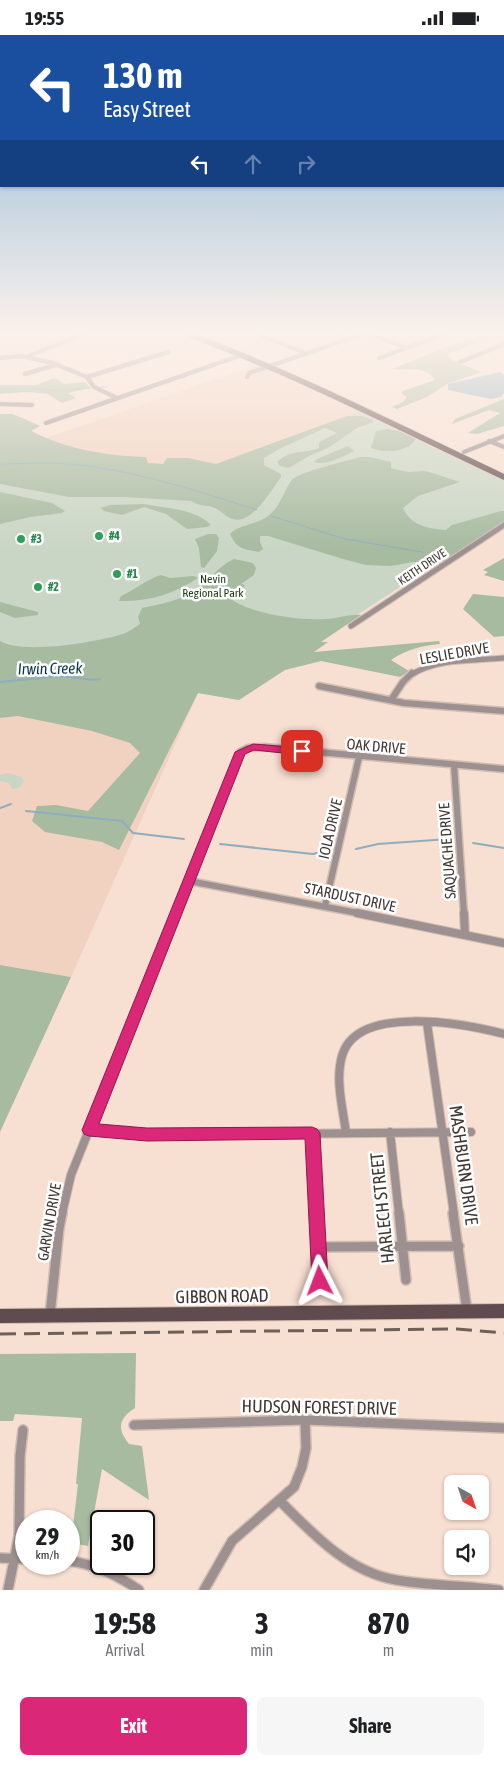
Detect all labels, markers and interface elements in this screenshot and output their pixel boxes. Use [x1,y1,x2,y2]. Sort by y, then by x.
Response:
text: 19:55 [25,7,64,29]
icon: left [20,55,85,120]
text: 130 m [103,55,182,95]
text: Easy Street [103,96,191,122]
icon: left [186,150,214,178]
icon: ahead [239,150,267,178]
icon: right [292,150,320,178]
place label: #4 [108,529,120,543]
marker: #4 [93,530,105,542]
place label: #3 [30,532,42,546]
marker: #3 [15,533,27,545]
street label: KEITH DRIVE [395,546,449,588]
place label: #1 [126,567,138,581]
marker: #1 [111,568,123,580]
park label: Nevin Regional Park [182,572,244,600]
place label: #2 [47,580,59,594]
marker: #2 [32,581,44,593]
street label: LESLIE DRIVE [418,638,491,667]
water label: Irwin Creek [18,658,83,678]
pin [281,730,323,772]
street label: OAK DRIVE [346,735,407,757]
icon: arrive [288,737,316,765]
street label: IOLA DRIVE [315,797,345,861]
street label: SAQUACHE DRIVE [435,802,459,899]
street label: STARDUST DRIVE [303,879,398,915]
street label: MASHBURN DRIVE [445,1104,483,1226]
street label: HARLECH STREET [366,1151,398,1265]
street label: GARVIN DRIVE [34,1181,64,1262]
position arrow [293,1254,345,1306]
street label: GIBBON ROAD [175,1285,269,1307]
street label: HUDSON FOREST DRIVE [241,1395,397,1419]
north arrow [444,1475,489,1520]
map controls [444,1475,489,1575]
speed limit sign: 30 [90,1510,155,1575]
text: 29 [36,1522,59,1550]
button: sound [444,1530,489,1575]
text: km/h [36,1548,59,1562]
text: 19:58 [94,1606,156,1640]
text: 3 [255,1606,269,1640]
text: 870 [367,1606,410,1640]
text: Arrival [106,1641,145,1659]
text: min [250,1641,273,1659]
text: m [383,1641,394,1659]
button: Exit [20,1697,247,1755]
button: Share [257,1697,484,1755]

